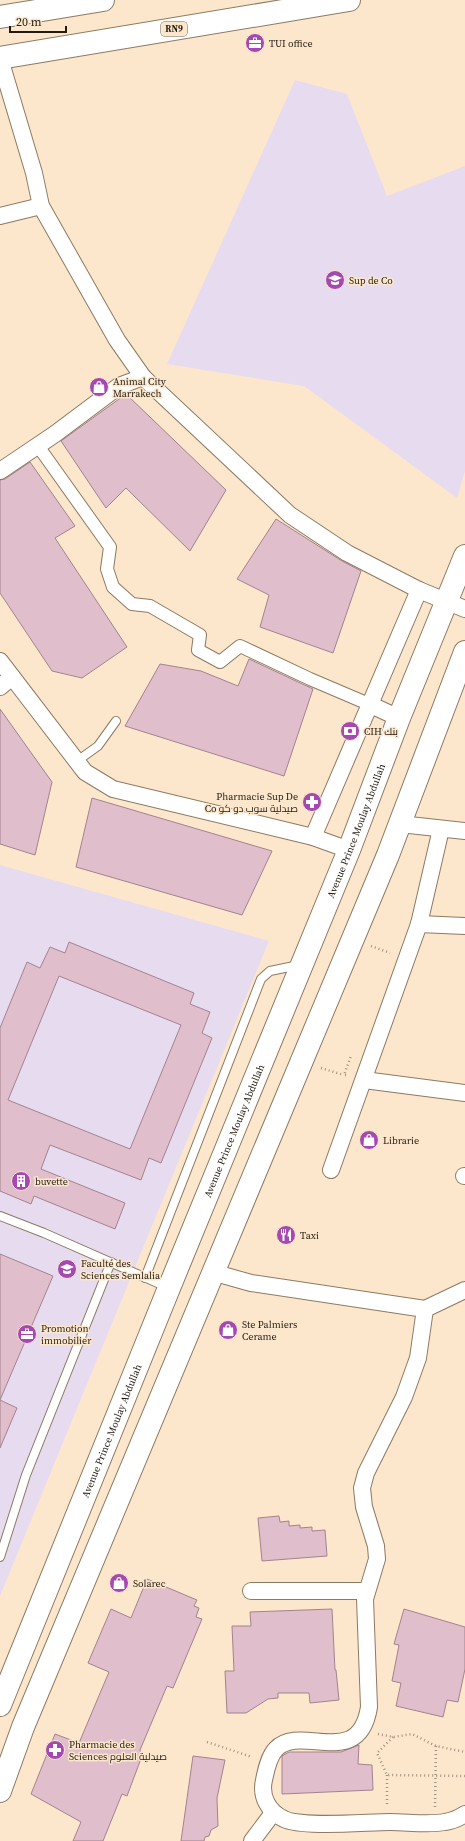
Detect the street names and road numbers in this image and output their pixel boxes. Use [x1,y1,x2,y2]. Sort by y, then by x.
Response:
road number: RN9 [161,22,187,36]
street label: Avenue Prince Moulay Abdullah [324,762,388,900]
street label: Avenue Prince Moulay Abdullah [201,1062,267,1199]
street label: Avenue Prince Moulay Abdullah [79,1362,145,1500]

